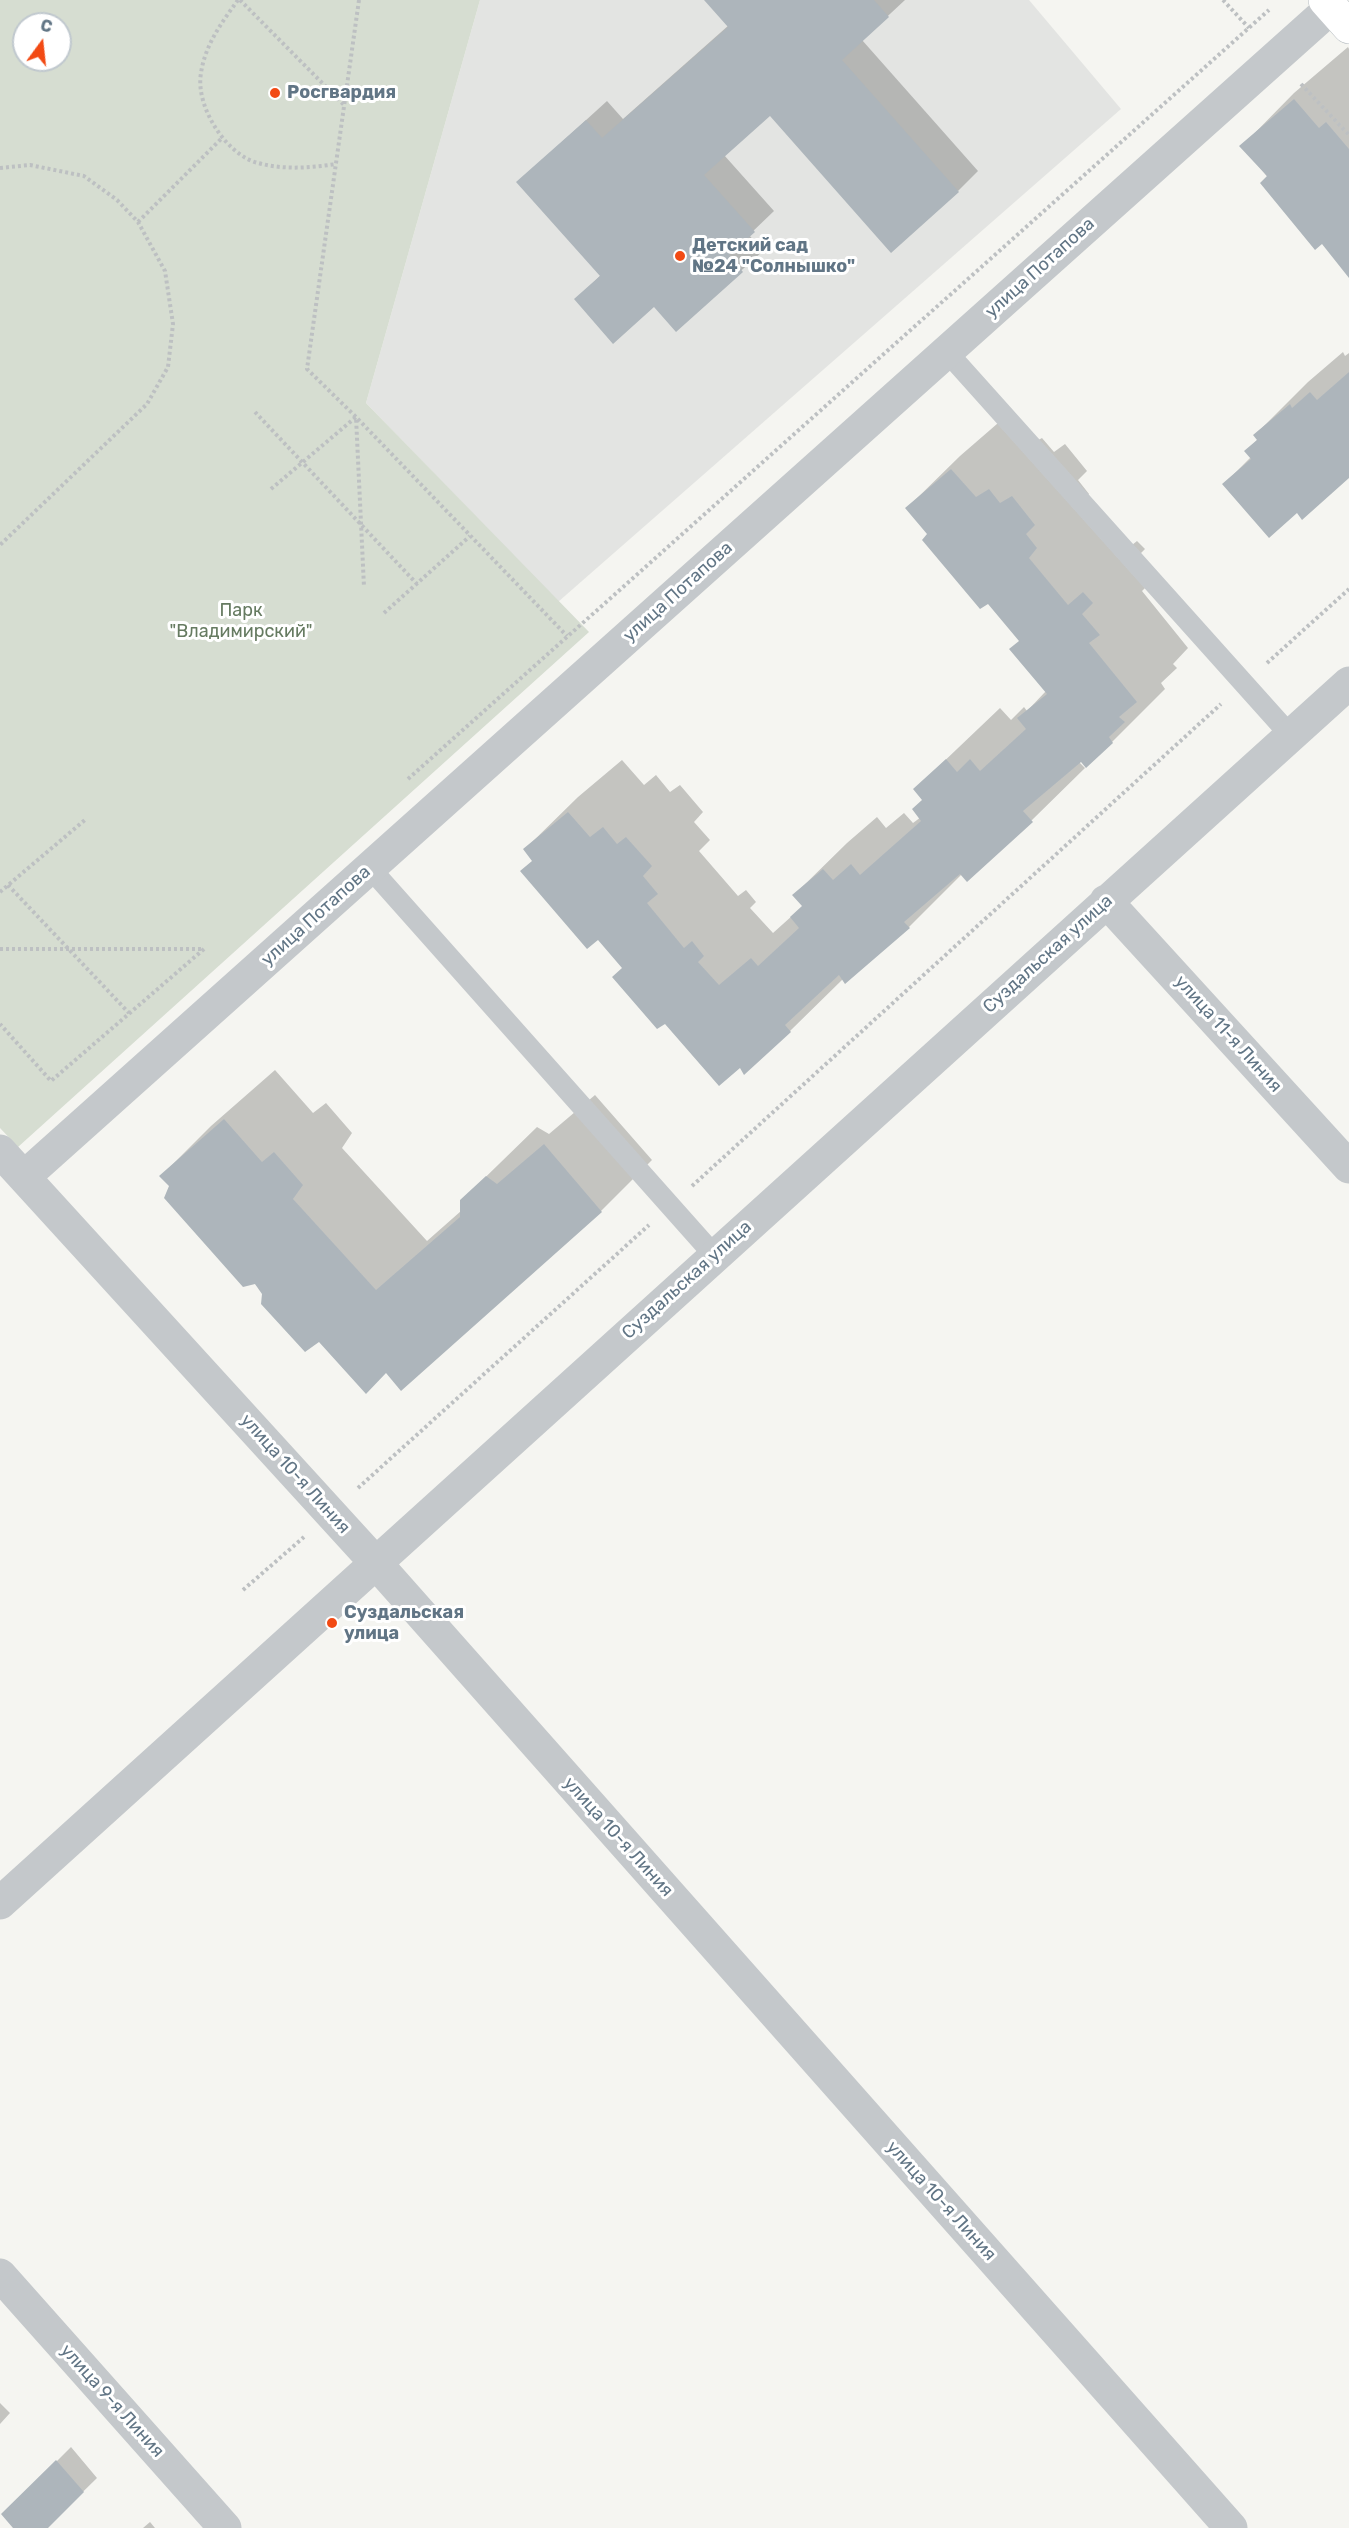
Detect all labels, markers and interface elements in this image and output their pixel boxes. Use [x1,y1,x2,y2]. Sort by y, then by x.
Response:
north arrow [12,12,72,72]
text: С [38,15,54,37]
place label: Росгвардия [287,82,396,104]
marker: Росгвардия [268,86,282,100]
street label: улица Потапова [981,213,1099,323]
place label: Детский сад №24 "Солнышко" [692,235,855,278]
marker: Детский сад №24 "Солнышко" [673,249,687,263]
street label: улица Потапова [619,537,737,647]
park label: Парк "Владимирский" [170,600,312,642]
street label: улица Потапова [257,861,375,971]
street label: Суздальская улица [979,890,1117,1018]
street label: улица 11-я Линия [1170,971,1286,1097]
street label: Суздальская улица [618,1216,756,1344]
street label: улица 10-я Линия [236,1410,354,1538]
place label: Суздальская улица [344,1602,464,1644]
marker: Суздальская улица [325,1616,339,1630]
street label: улица 10-я Линия [559,1773,677,1901]
street label: улица 10-я Линия [882,2137,1000,2265]
street label: улица 9-я Линия [55,2340,169,2462]

